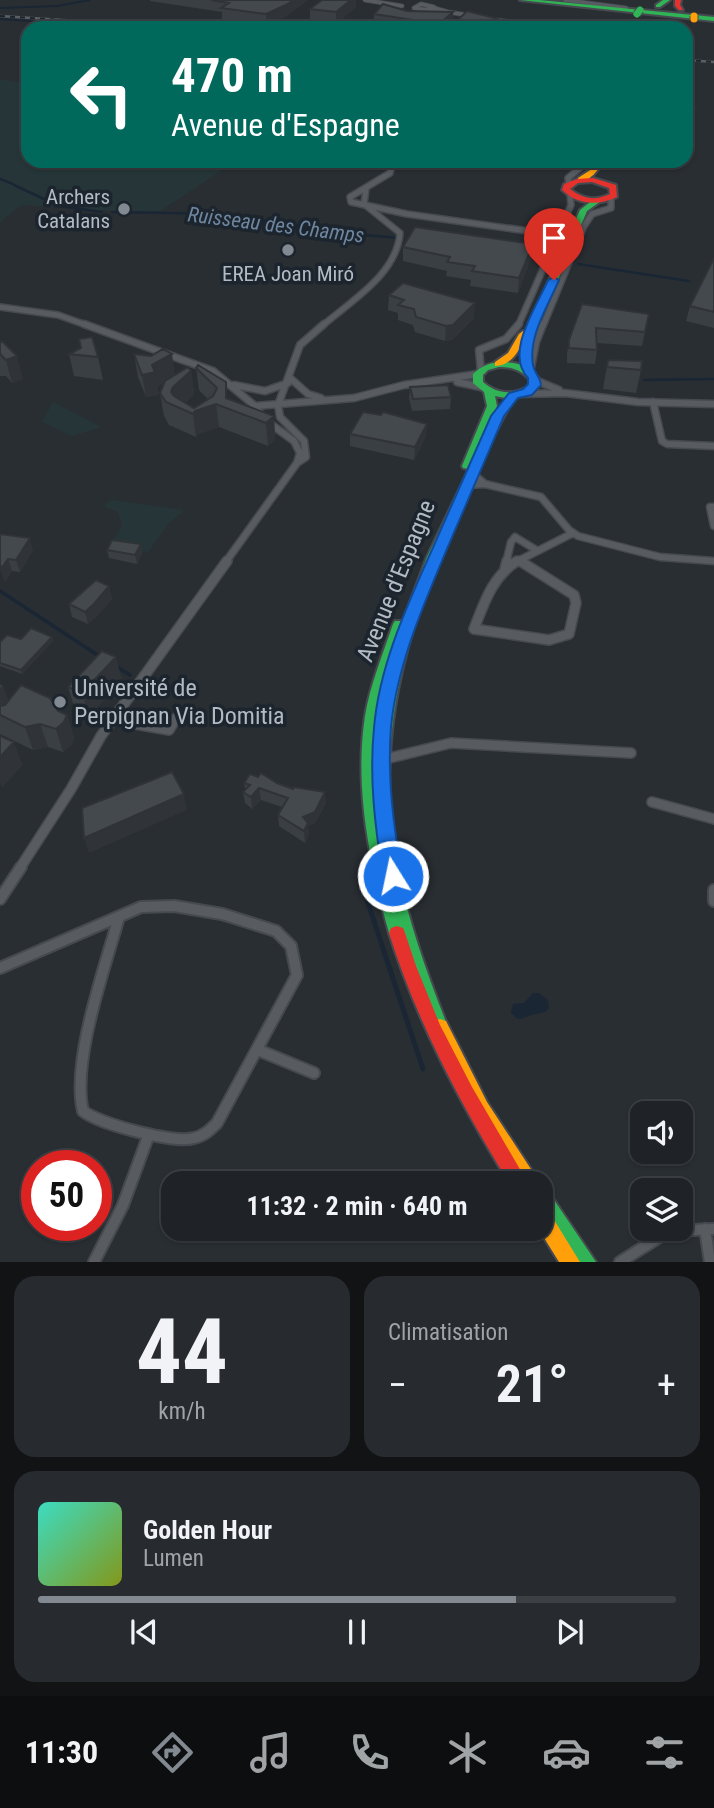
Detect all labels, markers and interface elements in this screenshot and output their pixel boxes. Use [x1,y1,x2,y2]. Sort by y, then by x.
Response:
text: 470 m [171,47,293,104]
icon: left [56,49,147,140]
text: Avenue d'Espagne [171,106,400,144]
place label: Archers Catalans [37,185,110,233]
marker: Archers Catalans [116,201,132,217]
water label: Ruisseau des Champs [187,202,365,248]
pin [524,208,584,280]
icon: arrive [535,219,573,257]
marker: EREA Joan Miró [280,242,296,258]
place label: EREA Joan Miró [222,262,354,286]
street label: Avenue d'Espagne [351,496,441,666]
place label: Université de Perpignan Via Domitia [74,674,285,730]
marker: Université de Perpignan Via Domitia [52,694,68,710]
position arrow [356,839,430,913]
map controls [630,1101,693,1241]
button: sound [630,1101,693,1164]
speed limit sign: 50 [21,1150,112,1241]
button: layers [630,1178,693,1241]
text: 11:32 · 2 min · 640 m [247,1191,467,1221]
text: 44 [136,1299,228,1405]
text: Climatisation [388,1319,508,1346]
text: 21° [496,1354,568,1415]
text: − [388,1363,407,1407]
text: + [657,1363,676,1407]
text: km/h [158,1398,206,1425]
text: Golden Hour [143,1515,272,1545]
text: Lumen [143,1545,204,1572]
icon: previous [125,1613,163,1651]
icon: pause [338,1613,376,1651]
icon: next [551,1613,589,1651]
icon: directions [148,1728,197,1777]
icon: music [246,1728,295,1777]
icon: phone [345,1728,394,1777]
icon: climate [443,1728,492,1777]
icon: car [542,1728,591,1777]
icon: filters [640,1728,689,1777]
text: 11:30 [25,1733,98,1771]

